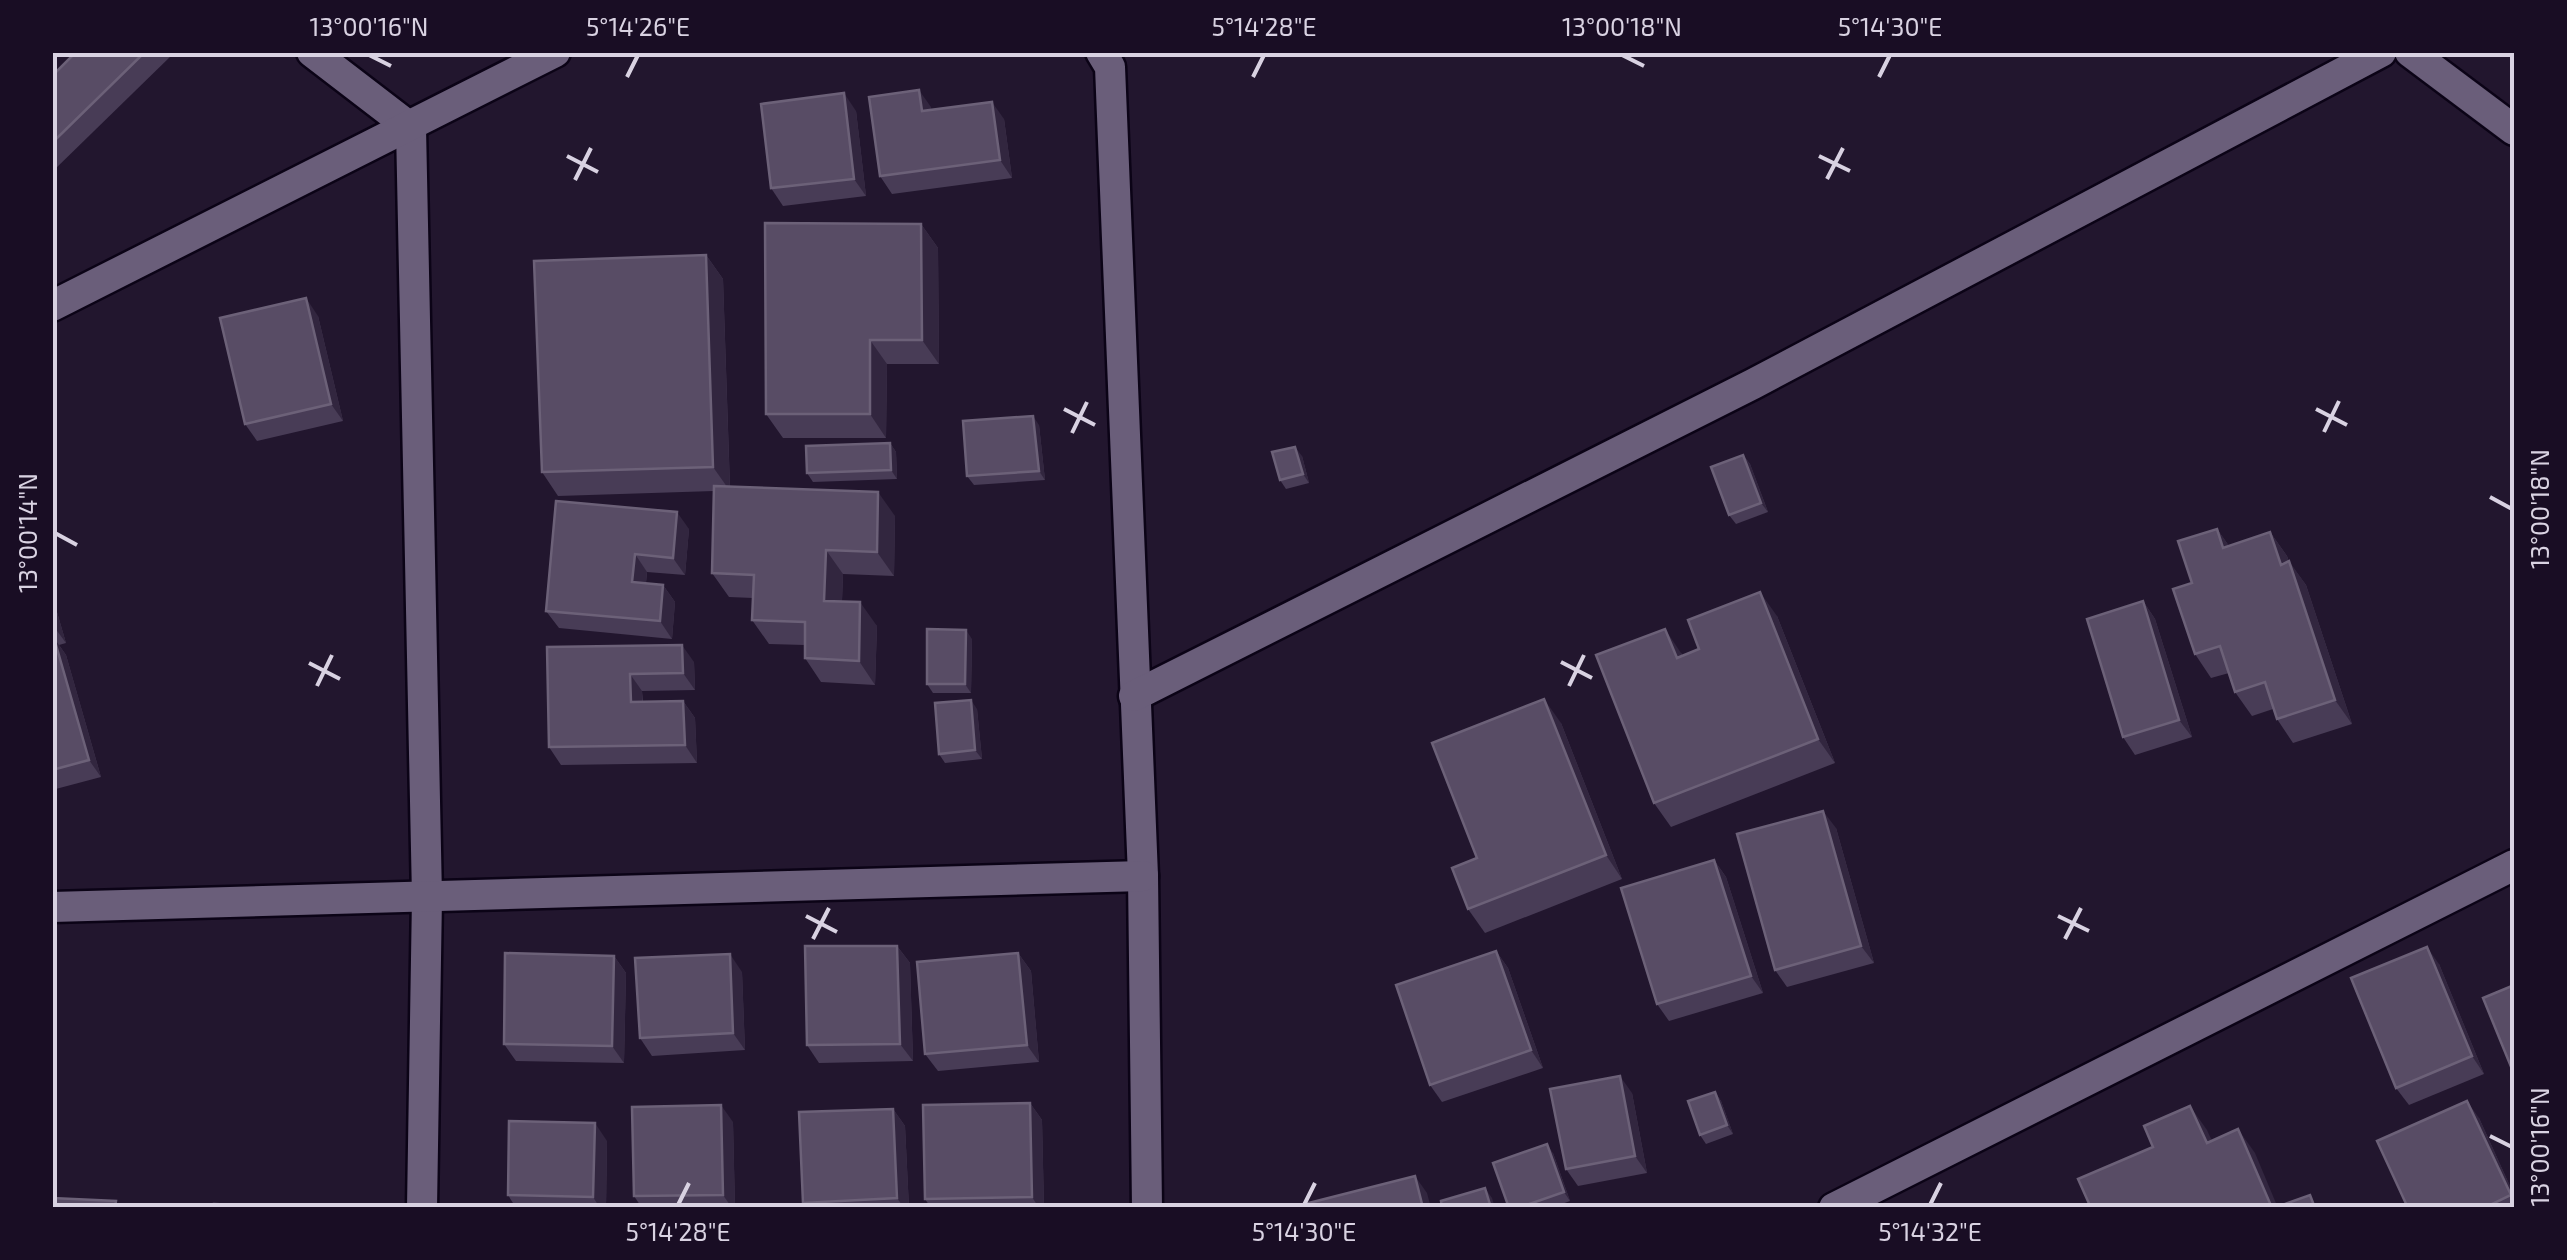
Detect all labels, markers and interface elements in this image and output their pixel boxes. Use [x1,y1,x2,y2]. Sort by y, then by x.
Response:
text: 13°00'16"N [309,11,429,41]
text: 5°14'26"E [586,11,690,41]
text: 5°14'28"E [1212,11,1316,41]
text: 13°00'18"N [1562,11,1682,41]
text: 5°14'30"E [1838,11,1942,41]
text: 13°00'18"N [2524,449,2554,569]
text: 13°00'14"N [12,473,42,593]
text: 13°00'16"N [2524,1087,2554,1207]
text: 5°14'28"E [626,1216,730,1246]
text: 5°14'30"E [1252,1216,1356,1246]
text: 5°14'32"E [1878,1216,1982,1246]

